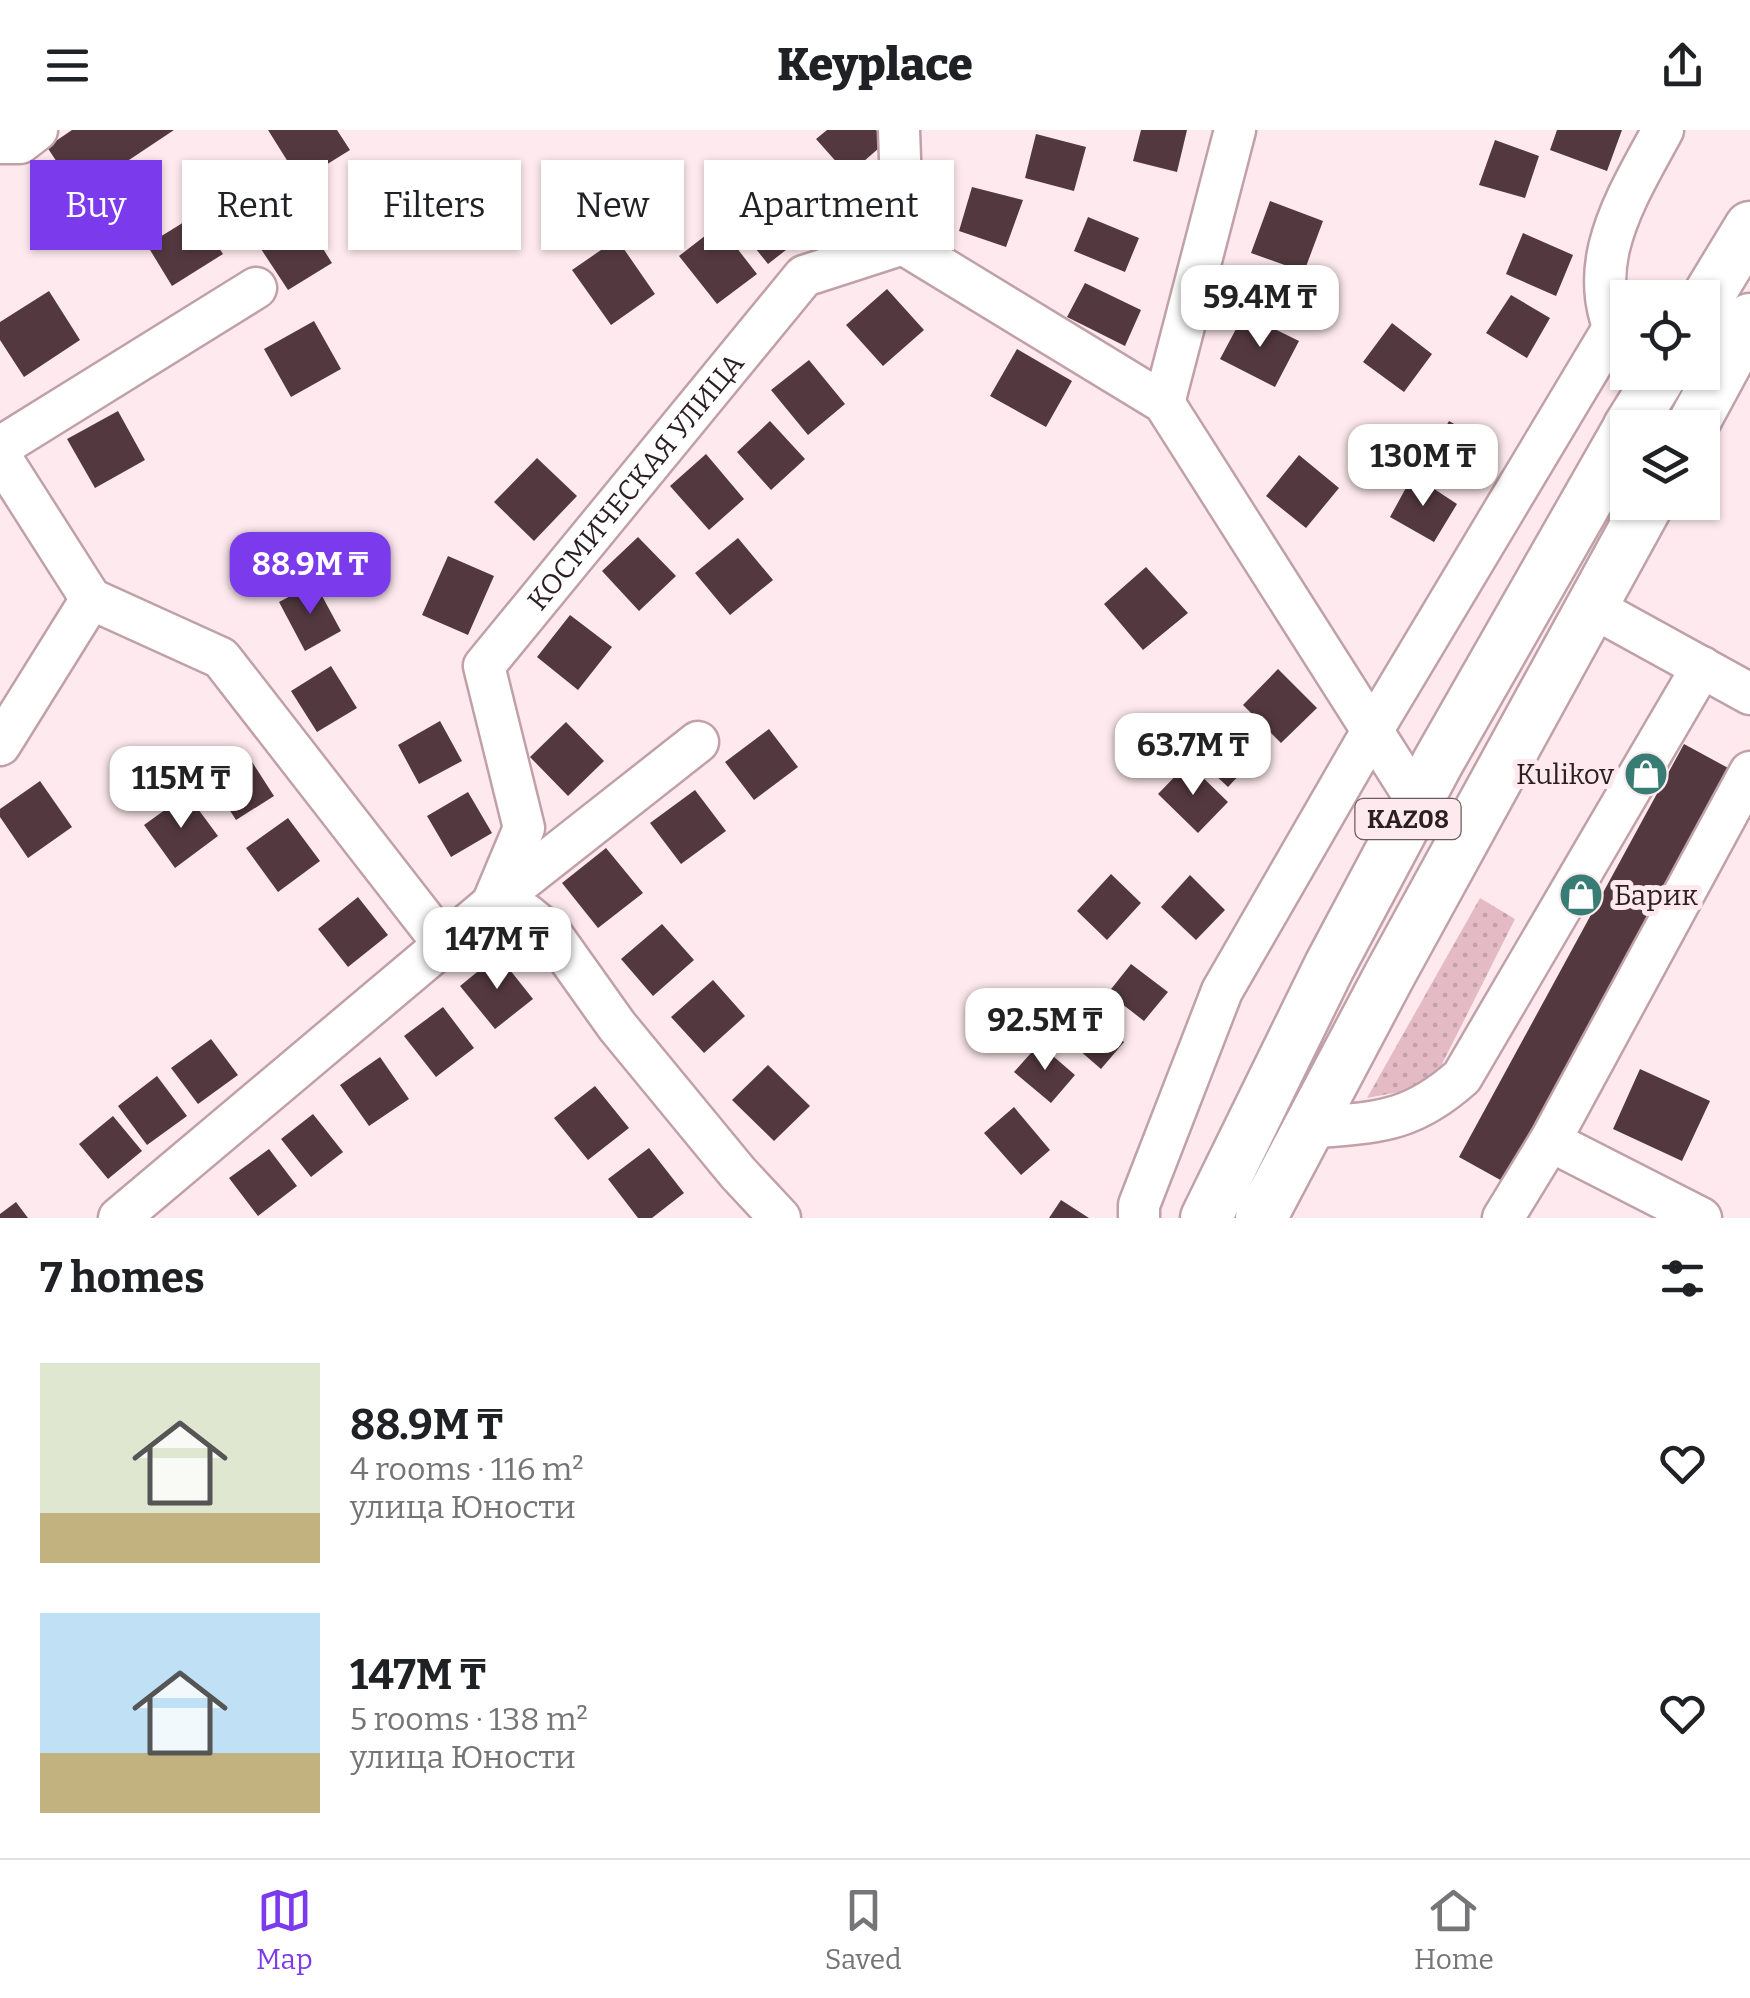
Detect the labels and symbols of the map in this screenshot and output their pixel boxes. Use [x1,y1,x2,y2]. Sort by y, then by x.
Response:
pin: 59.4M ₸ [1168,265,1352,350]
street label: КОСМИЧЕСКАЯ УЛИЦА [521,347,751,617]
pin: 130M ₸ [1342,424,1504,509]
pin: 88.9M ₸ [218,532,402,617]
pin: 63.7M ₸ [1101,713,1285,798]
pin: 115M ₸ [100,746,262,831]
shop icon: Kulikov [1623,751,1669,797]
place label: Kulikov [1516,758,1614,791]
road number: KAZ08 [1356,799,1460,839]
shop icon: Барик [1558,872,1604,918]
place label: Барик [1614,879,1698,912]
pin: 147M ₸ [416,907,578,992]
pin: 92.5M ₸ [953,988,1137,1073]

